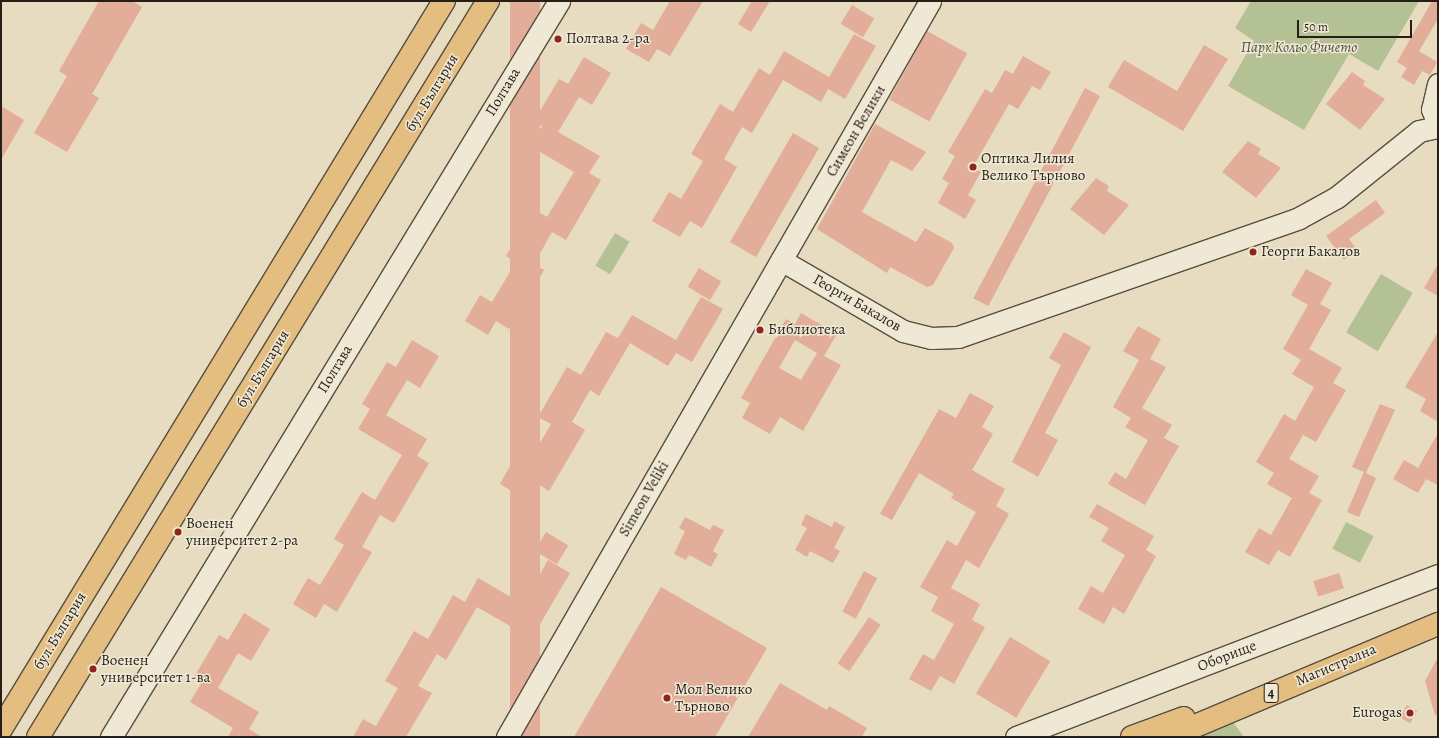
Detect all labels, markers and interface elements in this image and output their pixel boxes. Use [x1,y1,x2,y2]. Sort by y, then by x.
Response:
scale bar [1299,12,1414,38]
text: 50 m [1304,19,1328,35]
place label: Полтава 2-ра [566,30,650,48]
marker: Полтава 2-ра [553,34,563,44]
park label: Парк Кольо Фичето [1241,39,1357,57]
street label: бул.България [402,51,462,135]
street label: Полтава [482,65,524,119]
street label: Симеон Велики [823,82,889,180]
place label: Оптика Лилия Велико Търново [981,149,1085,184]
marker: Оптика Лилия Велико Търново [968,162,978,172]
place label: Георги Бакалов [1261,243,1360,261]
marker: Георги Бакалов [1248,247,1258,257]
street label: Георги Бакалов [810,270,904,336]
place label: Библиотека [768,321,845,339]
marker: Библиотека [755,325,765,335]
street label: бул.България [233,327,293,411]
street label: Полтава [314,342,356,396]
street label: Simeon Veliki [615,458,673,540]
place label: Военен университет 2-ра [186,514,298,549]
marker: Военен университет 2-ра [173,527,183,537]
street label: бул.България [30,589,90,673]
street label: Оборище [1195,637,1259,675]
street label: Магистрална [1293,640,1379,690]
place label: Военен университет 1-ва [101,651,210,686]
marker: Военен университет 1-ва [88,664,98,674]
place label: Мол Велико Търново [675,680,752,715]
road number: 4 [1263,681,1279,705]
marker: Мол Велико Търново [662,693,672,703]
place label: Eurogas [1352,704,1402,722]
marker: Eurogas [1405,708,1415,718]

